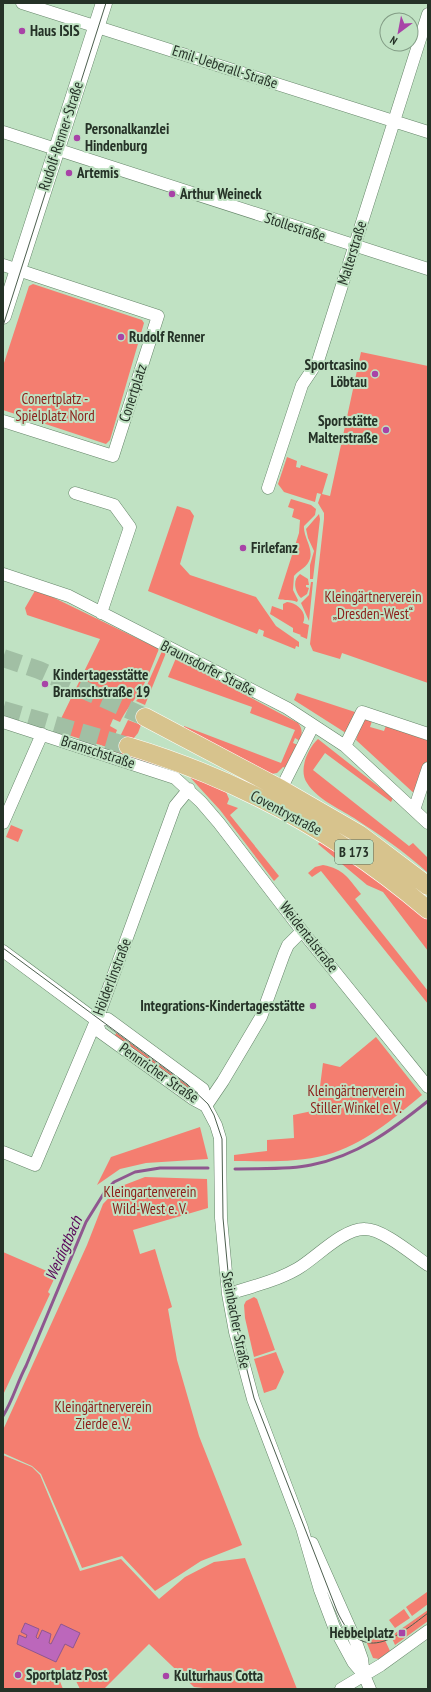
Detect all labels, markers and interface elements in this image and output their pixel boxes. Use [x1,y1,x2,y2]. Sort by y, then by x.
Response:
north arrow [379,12,419,52]
place label: Haus ISIS [30,21,80,40]
marker: Haus ISIS [17,26,27,36]
text: N [387,33,400,48]
street label: Emil-Ueberall-Straße [170,41,280,93]
street label: Rudolf-Renner-Straße [34,79,87,193]
place label: Personalkanzlei Hindenburg [85,119,169,155]
marker: Personalkanzlei Hindenburg [72,133,82,143]
place label: Artemis [76,163,119,182]
marker: Artemis [64,168,74,178]
place label: Arthur Weineck [179,184,263,203]
marker: Arthur Weineck [167,189,177,199]
street label: Stollestraße [262,208,328,245]
street label: Malterstraße [333,218,370,287]
place label: Rudolf Renner [129,327,206,346]
marker: Rudolf Renner [116,332,126,342]
place label: Sportcasino Löbtau [304,355,367,391]
street label: Conertplatz [114,361,151,424]
marker: Sportcasino Löbtau [370,369,380,379]
park label: Conertplatz - Spielplatz Nord [15,389,95,425]
place label: Sportstätte Malterstraße [308,411,378,447]
marker: Sportstätte Malterstraße [381,425,391,435]
place label: Firlefanz [251,538,298,557]
marker: Firlefanz [238,543,248,553]
park label: Kleingärtnerverein „Dresden-West“ [324,587,422,623]
street label: Braunsdorfer Straße [158,636,259,700]
place label: Kindertagesstätte Bramschstraße 19 [53,665,150,701]
marker: Kindertagesstätte Bramschstraße 19 [40,679,50,689]
street label: Bramschstraße [59,731,138,772]
street label: Coventrystraße [247,786,325,839]
road number: B 173 [335,840,373,864]
street label: Weidentalstraße [276,897,343,976]
street label: Hölderlinstraße [88,936,135,1018]
place label: Integrations-Kindertagesstätte [140,996,305,1015]
marker: Integrations-Kindertagesstätte [308,1001,318,1011]
street label: Pennricher Straße [116,1038,203,1107]
park label: Kleingärtnerverein Stiller Winkel e. V. [307,1081,405,1117]
park label: Kleingartenverein Wild-West e. V. [104,1182,196,1218]
water label: Weidigtbach [40,1212,86,1283]
street label: Steinbacher Straße [218,1270,255,1370]
park label: Kleingärtnerverein Zierde e. V. [54,1397,152,1433]
place label: Hebbelplatz [330,1623,394,1642]
marker: Hebbelplatz [397,1628,407,1638]
place label: Sportplatz Post [26,1665,108,1684]
place label: Kulturhaus Cotta [174,1666,263,1685]
marker: Sportplatz Post [13,1670,23,1680]
marker: Kulturhaus Cotta [161,1671,171,1681]

